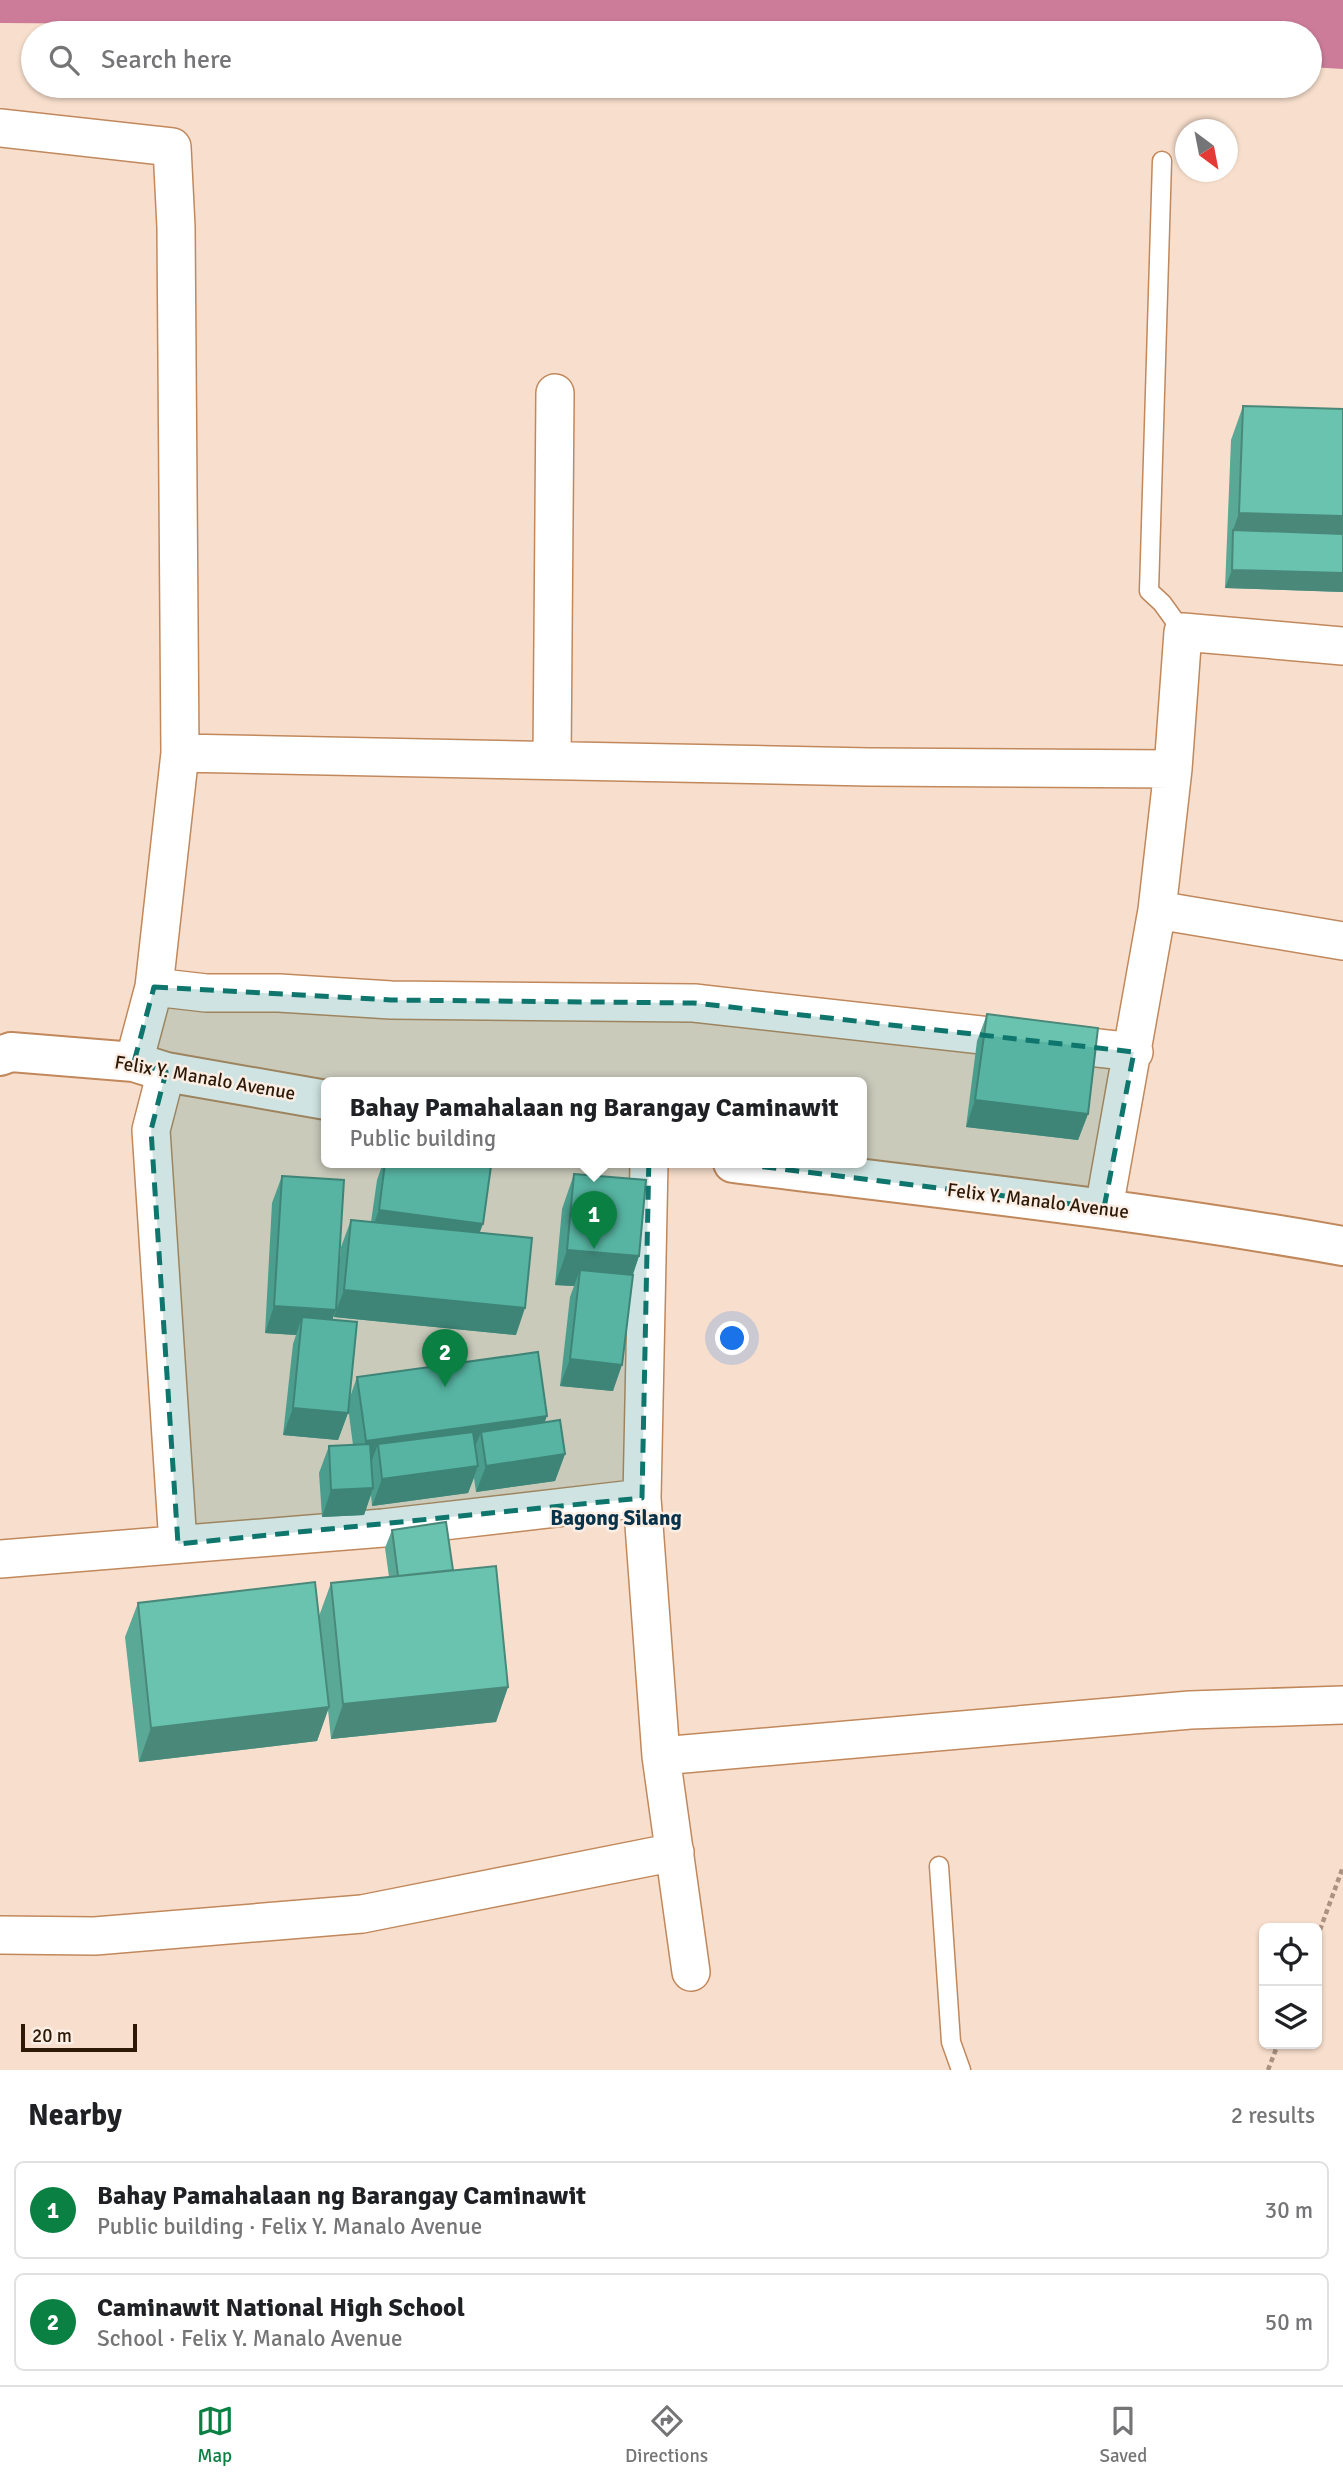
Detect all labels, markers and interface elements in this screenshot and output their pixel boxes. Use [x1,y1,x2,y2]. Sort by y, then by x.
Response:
search box [21,21,1322,98]
icon: search [45,41,83,79]
text: Search here [101,44,232,76]
north arrow [1175,119,1238,182]
street label: Felix Y. Manalo Avenue [113,1050,297,1106]
popup [321,1077,867,1168]
text: Bahay Pamahalaan ng Barangay Caminawit [349,1092,839,1124]
text: Public building [349,1124,496,1153]
street label: Felix Y. Manalo Avenue [946,1178,1130,1224]
pin: 1 [571,1191,617,1249]
your location [715,1321,749,1355]
pin: 2 [422,1329,468,1387]
district label: Bagong Silang [550,1505,682,1531]
map controls [1259,1923,1322,2049]
button: locate [1259,1923,1322,1986]
button: layers [1259,1986,1322,2049]
scale bar [21,2021,136,2053]
text: 20 m [32,2024,72,2048]
text: Nearby [28,2097,122,2134]
text: 2 results [1231,2101,1315,2130]
text: Bahay Pamahalaan ng Barangay Caminawit [97,2180,586,2212]
text: 1 [47,2196,59,2225]
text: 30 m [1265,2196,1313,2225]
text: Public building · Felix Y. Manalo Avenue [97,2212,482,2241]
text: Caminawit National High School [97,2292,465,2324]
text: 2 [47,2308,59,2337]
text: 50 m [1265,2308,1313,2337]
text: School · Felix Y. Manalo Avenue [97,2324,402,2353]
tab: Map [196,2402,234,2468]
tab: Directions [625,2402,708,2468]
tab: Saved [1099,2402,1147,2468]

